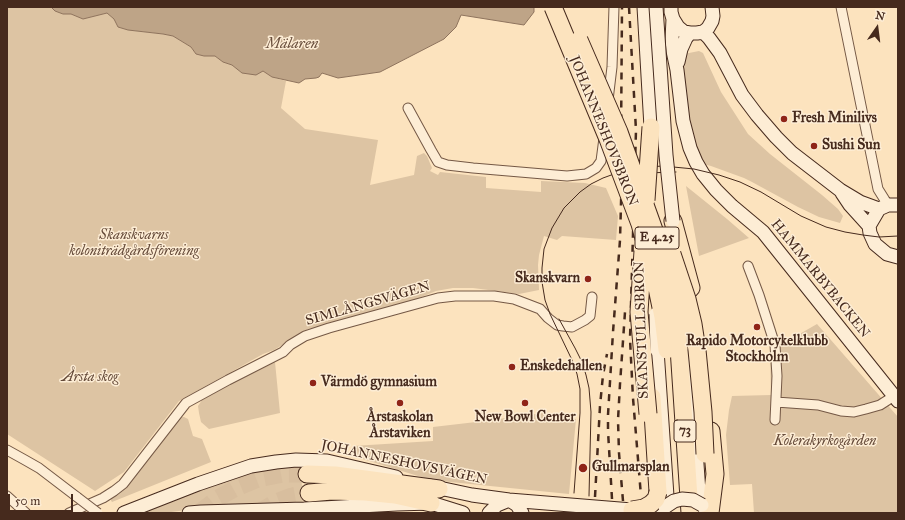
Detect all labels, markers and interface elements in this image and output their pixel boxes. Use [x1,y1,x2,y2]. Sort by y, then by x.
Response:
north arrow [857,8,897,48]
text: N [874,8,886,23]
water label: Mälaren [266,35,318,53]
street label: JOHANNESHOVSBRON [565,53,641,209]
place label: Fresh Minilivs [792,111,877,127]
marker: Fresh Minilivs [779,114,789,124]
place label: Sushi Sun [822,138,880,154]
marker: Sushi Sun [809,141,819,151]
street label: HAMMARBYBACKEN [767,216,873,342]
road number: E 4.25 [635,227,679,249]
park label: Skanskvarns koloniträdgårdsförening [69,228,199,260]
street label: SKANSTULLSBRON [631,261,653,399]
place label: Skanskvarn [515,271,580,287]
marker: Skanskvarn [583,274,593,284]
street label: SIMLÅNGSVÄGEN [304,278,432,330]
marker: Rapido Motorcykelklubb Stockholm [752,322,762,332]
place label: Rapido Motorcykelklubb Stockholm [686,334,828,366]
place label: Enskedehallen [520,359,602,375]
marker: Enskedehallen [507,362,517,372]
park label: Årsta skog [62,370,118,386]
place label: Värmdö gymnasium [321,375,437,391]
marker: Värmdö gymnasium [308,378,318,388]
marker: Årstaskolan Årstaviken [395,398,405,408]
marker: New Bowl Center [520,398,530,408]
place label: Årstaskolan Årstaviken [367,410,433,442]
place label: New Bowl Center [475,410,575,426]
road number: 73 [674,420,696,442]
park label: Kolerakyrkogården [774,434,876,450]
street label: JOHANNESHOVSVÄGEN [319,437,489,489]
place label: Gullmarsplan [592,460,669,476]
marker: Gullmarsplan [577,462,589,474]
scale bar [10,486,75,512]
text: 50 m [15,494,40,508]

